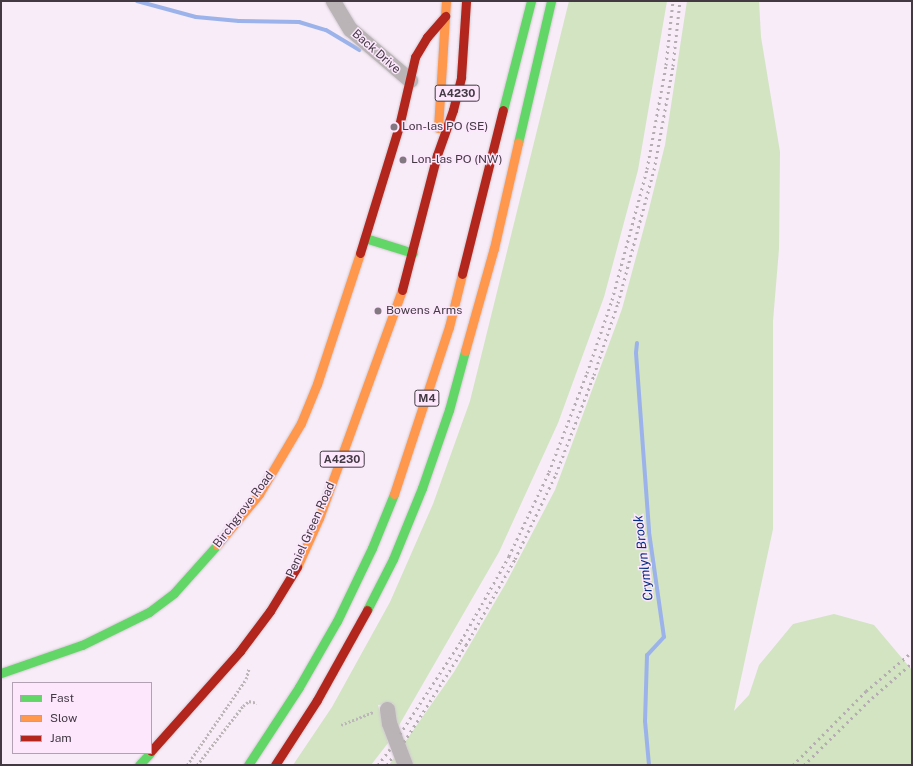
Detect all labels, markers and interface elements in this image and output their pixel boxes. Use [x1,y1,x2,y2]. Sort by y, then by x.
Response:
street label: Back Drive [349,27,403,77]
road number: A4230 [434,84,480,102]
place label: Lon-las PO (SE) [402,120,488,134]
marker: Lon-las PO (SE) [389,122,399,132]
place label: Lon-las PO (NW) [411,153,503,167]
marker: Lon-las PO (NW) [398,155,408,165]
place label: Bowens Arms [386,304,462,318]
marker: Bowens Arms [373,306,383,316]
road number: M4 [414,389,440,407]
road number: A4230 [319,450,365,468]
street label: Birchgrove Road [211,469,277,551]
street label: Peniel Green Road [284,480,338,580]
water label: Crymlyn Brook [631,514,657,602]
legend [12,682,152,754]
text: Fast [50,691,74,705]
text: Slow [50,711,77,725]
text: Jam [50,731,72,745]

